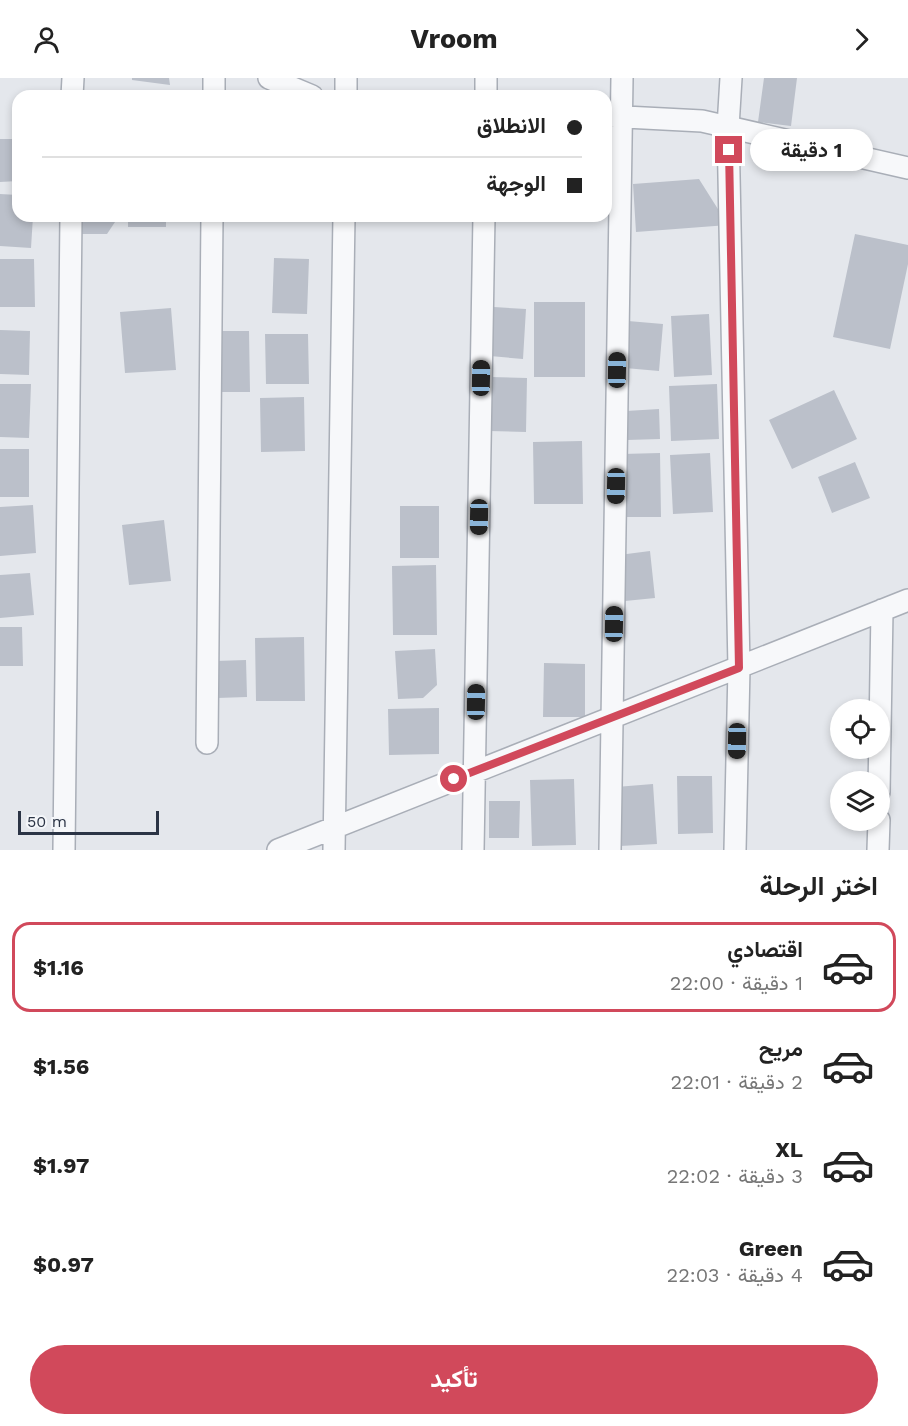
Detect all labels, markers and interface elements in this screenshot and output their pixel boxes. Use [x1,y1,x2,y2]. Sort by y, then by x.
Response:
icon: person [30,23,63,56]
text: Vroom [410,23,498,55]
icon: forward [845,23,878,56]
text: الانطلاق [477,113,546,138]
callout: 1 دقيقة [750,129,873,171]
route end [715,136,742,163]
text: 1 دقيقة [781,138,842,162]
text: الوجهة [486,171,546,196]
car [608,352,626,388]
car [472,360,490,396]
car [607,468,625,504]
car [470,499,488,535]
car [605,606,623,642]
car [467,684,485,720]
map controls [830,699,890,831]
button: locate [830,699,890,759]
car [728,723,746,759]
route start [440,765,467,792]
button: layers [830,771,890,831]
scale bar [18,808,159,836]
text: 50 m [27,812,67,831]
text: اختر الرحلة [760,870,878,902]
text: اقتصادي [727,937,803,962]
icon: car [821,940,875,994]
text: $1.16 [33,955,84,980]
text: 1 دقيقة · 22:00 [670,971,803,995]
text: مريح [759,1036,803,1061]
icon: car [821,1039,875,1093]
text: $1.56 [33,1054,89,1079]
text: 2 دقيقة · 22:01 [671,1070,803,1094]
text: XL [775,1137,803,1162]
icon: car [821,1138,875,1192]
text: $1.97 [33,1153,89,1178]
text: 3 دقيقة · 22:02 [667,1164,803,1188]
text: Green [739,1236,803,1261]
icon: car [821,1237,875,1291]
text: $0.97 [33,1252,94,1277]
text: 4 دقيقة · 22:03 [667,1263,803,1287]
button: تأكيد [30,1345,878,1414]

